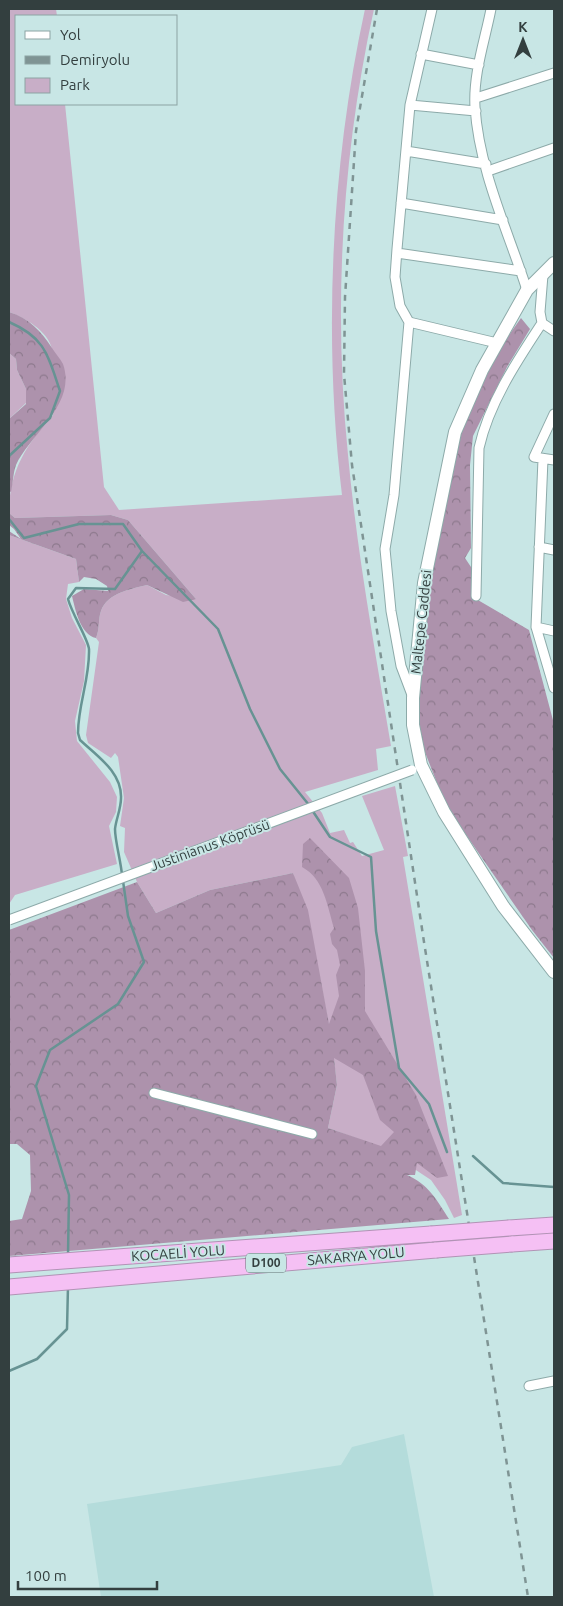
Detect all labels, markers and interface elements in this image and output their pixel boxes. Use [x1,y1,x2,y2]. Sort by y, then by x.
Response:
legend [15,15,178,105]
north arrow [498,15,548,65]
text: K [518,19,528,35]
text: Yol [60,26,81,43]
text: Demiryolu [60,51,130,68]
text: Park [60,76,90,93]
street label: Maltepe Caddesi [408,569,434,675]
street label: Justinianus Köprüsü [148,816,272,874]
street label: KOCAELİ YOLU [131,1242,225,1264]
street label: SAKARYA YOLU [307,1244,405,1268]
road number: D100 [246,1254,286,1272]
scale bar [18,1558,156,1590]
text: 100 m [25,1567,67,1584]

